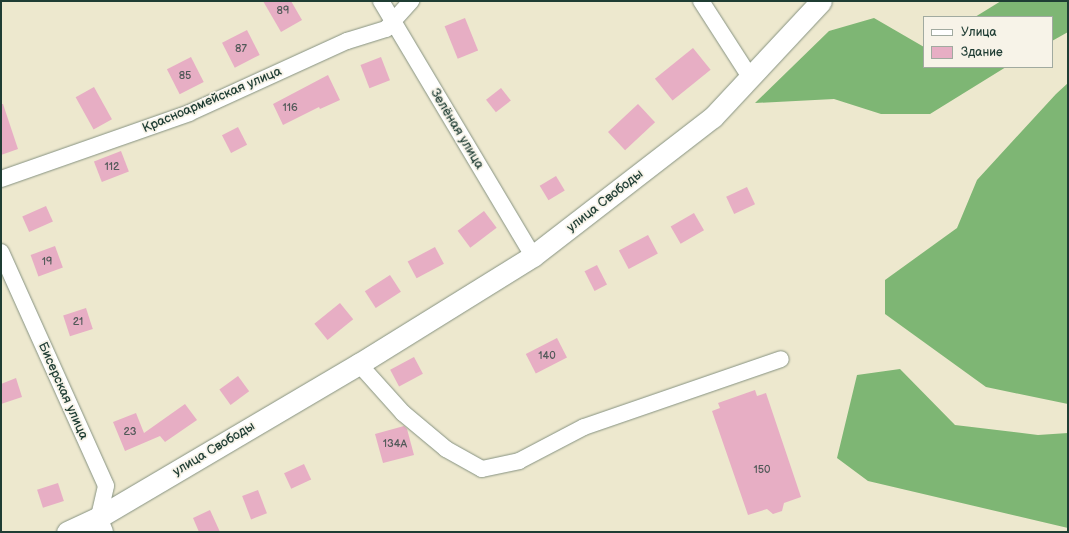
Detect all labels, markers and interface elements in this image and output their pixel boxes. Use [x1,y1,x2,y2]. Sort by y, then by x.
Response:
house number: 89 [277,4,289,18]
legend [923,16,1053,68]
text: Улица [961,25,997,40]
house number: 87 [235,42,247,56]
text: Здание [961,45,1003,60]
street label: Красноармейская улица [140,64,284,136]
house number: 85 [179,69,191,83]
street label: Зелёная улица [427,86,487,172]
house number: 116 [282,101,298,115]
house number: 112 [104,160,120,174]
street label: улица Свободы [564,166,646,236]
house number: 19 [42,255,52,269]
house number: 21 [73,315,83,329]
street label: Бисерская улица [35,340,91,442]
house number: 140 [538,349,556,363]
street label: улица Свободы [170,418,258,480]
house number: 23 [123,425,137,439]
house number: 134А [383,437,407,451]
house number: 150 [753,463,771,477]

